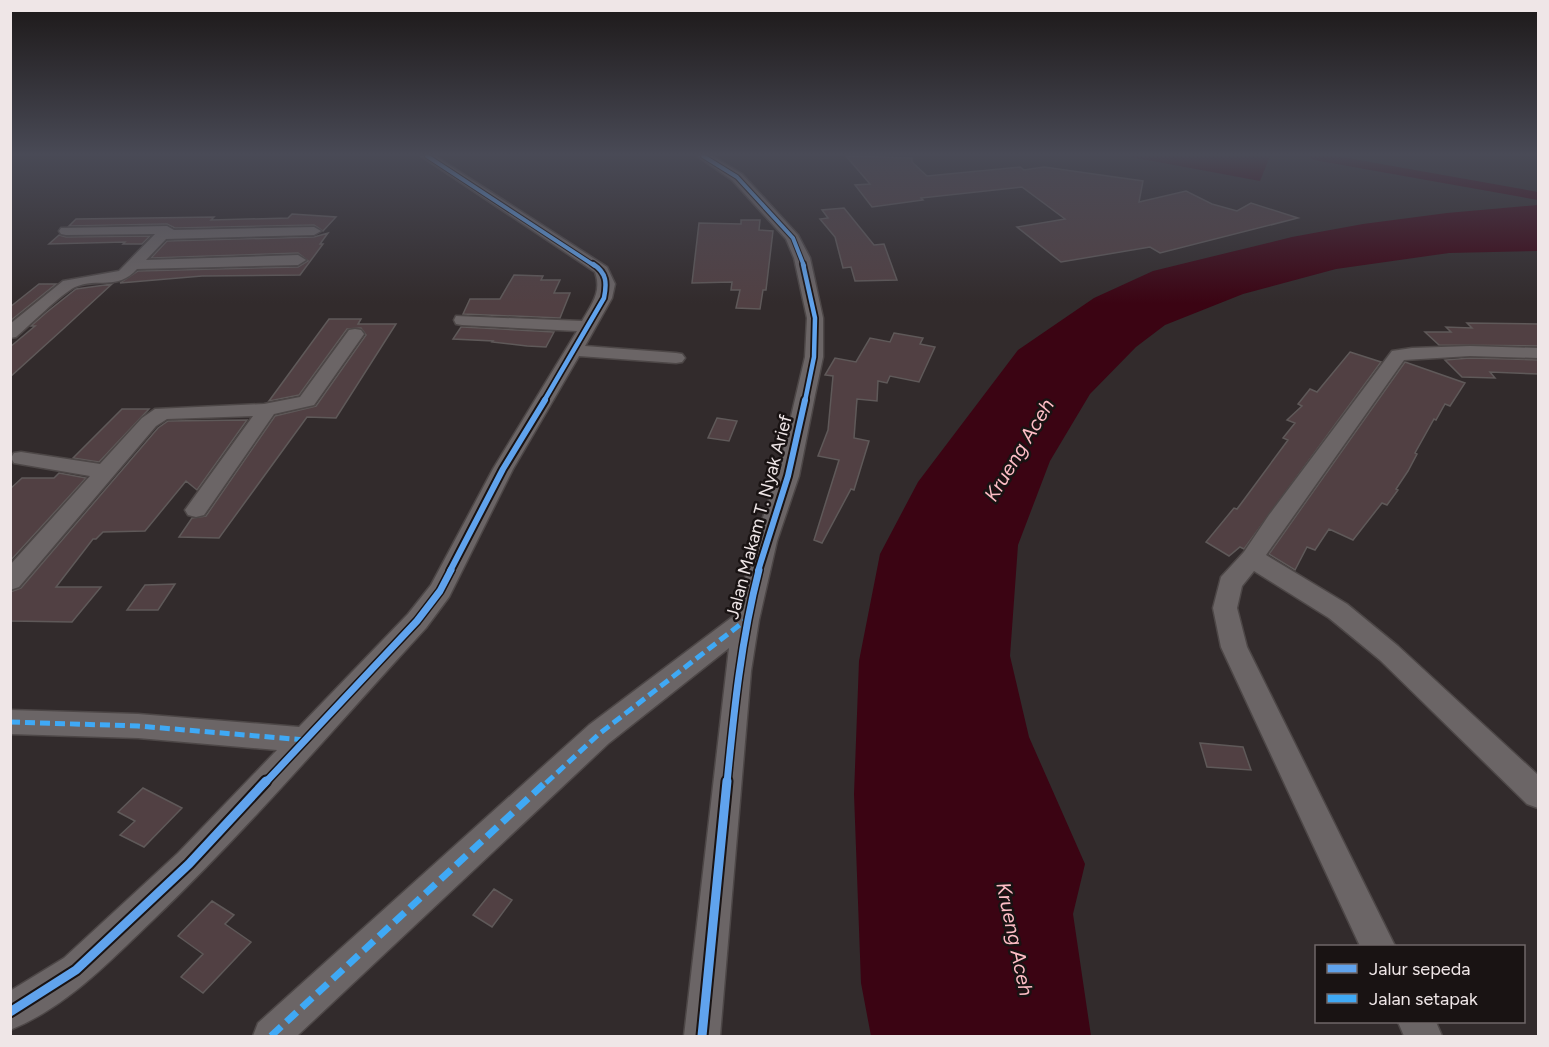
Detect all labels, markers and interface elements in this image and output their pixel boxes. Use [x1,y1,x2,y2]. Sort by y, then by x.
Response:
water label: Krueng Aceh [979,394,1059,506]
street label: Jalan Makam T. Nyak Arief [721,412,797,622]
water label: Krueng Aceh [991,880,1039,998]
legend [1315,945,1525,1023]
text: Jalur sepeda [1369,958,1470,980]
text: Jalan setapak [1369,988,1478,1010]

